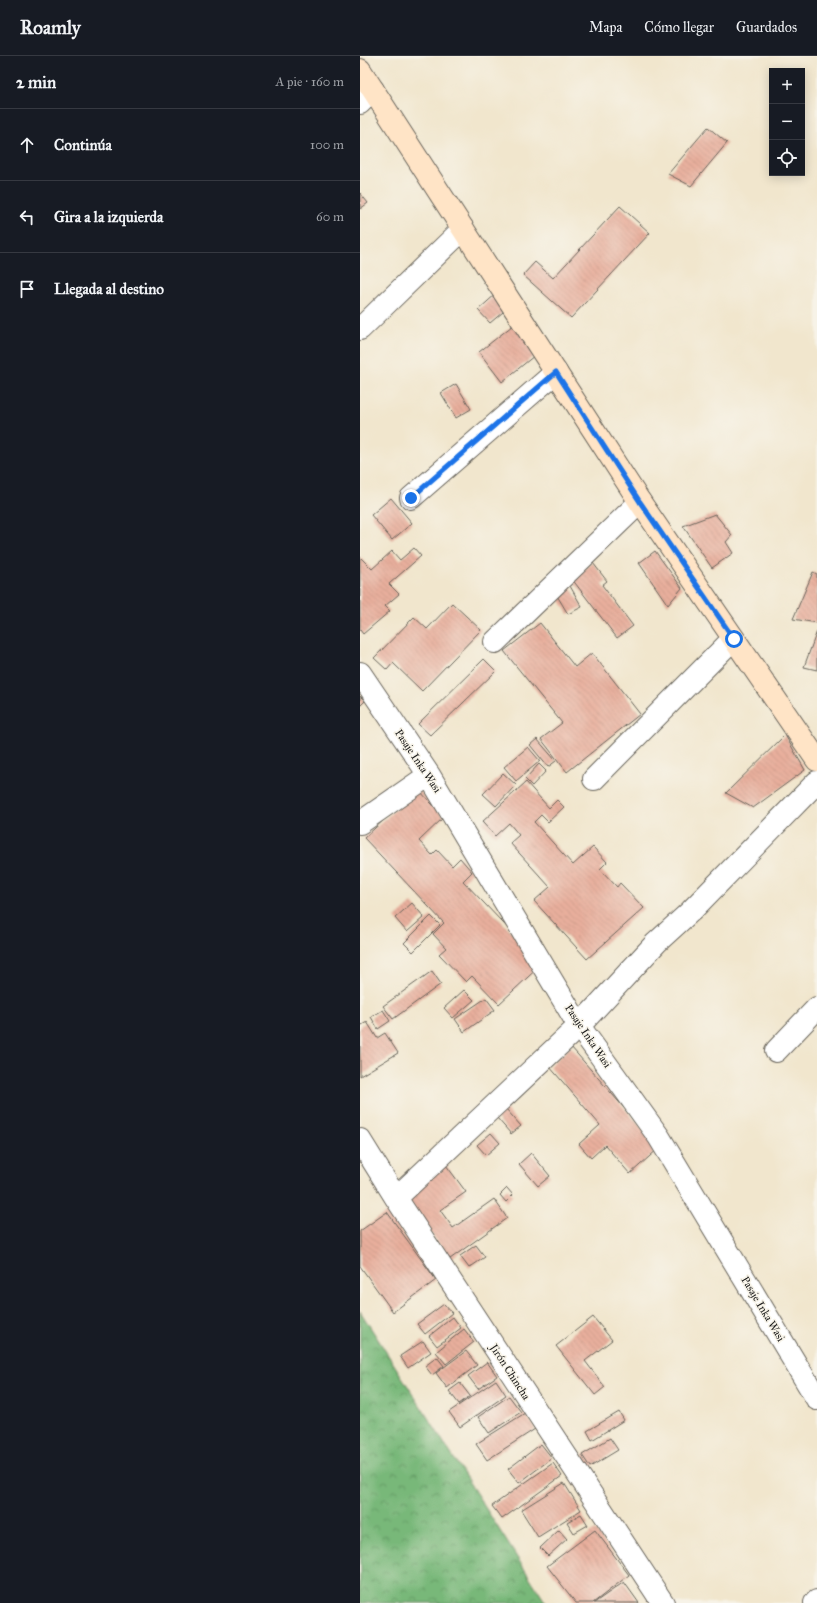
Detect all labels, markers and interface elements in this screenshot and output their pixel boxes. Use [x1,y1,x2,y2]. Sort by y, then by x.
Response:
text: Roamly [20,16,81,39]
text: Mapa [589,19,622,36]
text: Cómo llegar [644,19,714,36]
text: Guardados [736,19,797,36]
map controls [769,68,805,176]
button: + [769,68,805,104]
text: 2 min [16,72,56,93]
text: A pie · 160 m [276,74,344,90]
button: − [769,104,805,140]
icon: ahead [16,134,38,156]
text: Continúa [54,136,112,154]
text: 100 m [310,137,344,153]
button: locate [769,140,805,176]
icon: left [16,206,38,228]
text: Gira a la izquierda [54,208,163,226]
text: 60 m [316,209,344,225]
icon: arrive [16,278,38,300]
text: Llegada al destino [54,280,164,298]
route end [402,489,420,507]
route start [725,630,743,648]
street label: Pasaje Inka Wasi [392,727,444,795]
street label: Pasaje Inka Wasi [562,1002,614,1070]
street label: Pasaje Inka Wasi [739,1274,787,1344]
street label: Jirón Chincha [486,1341,533,1403]

